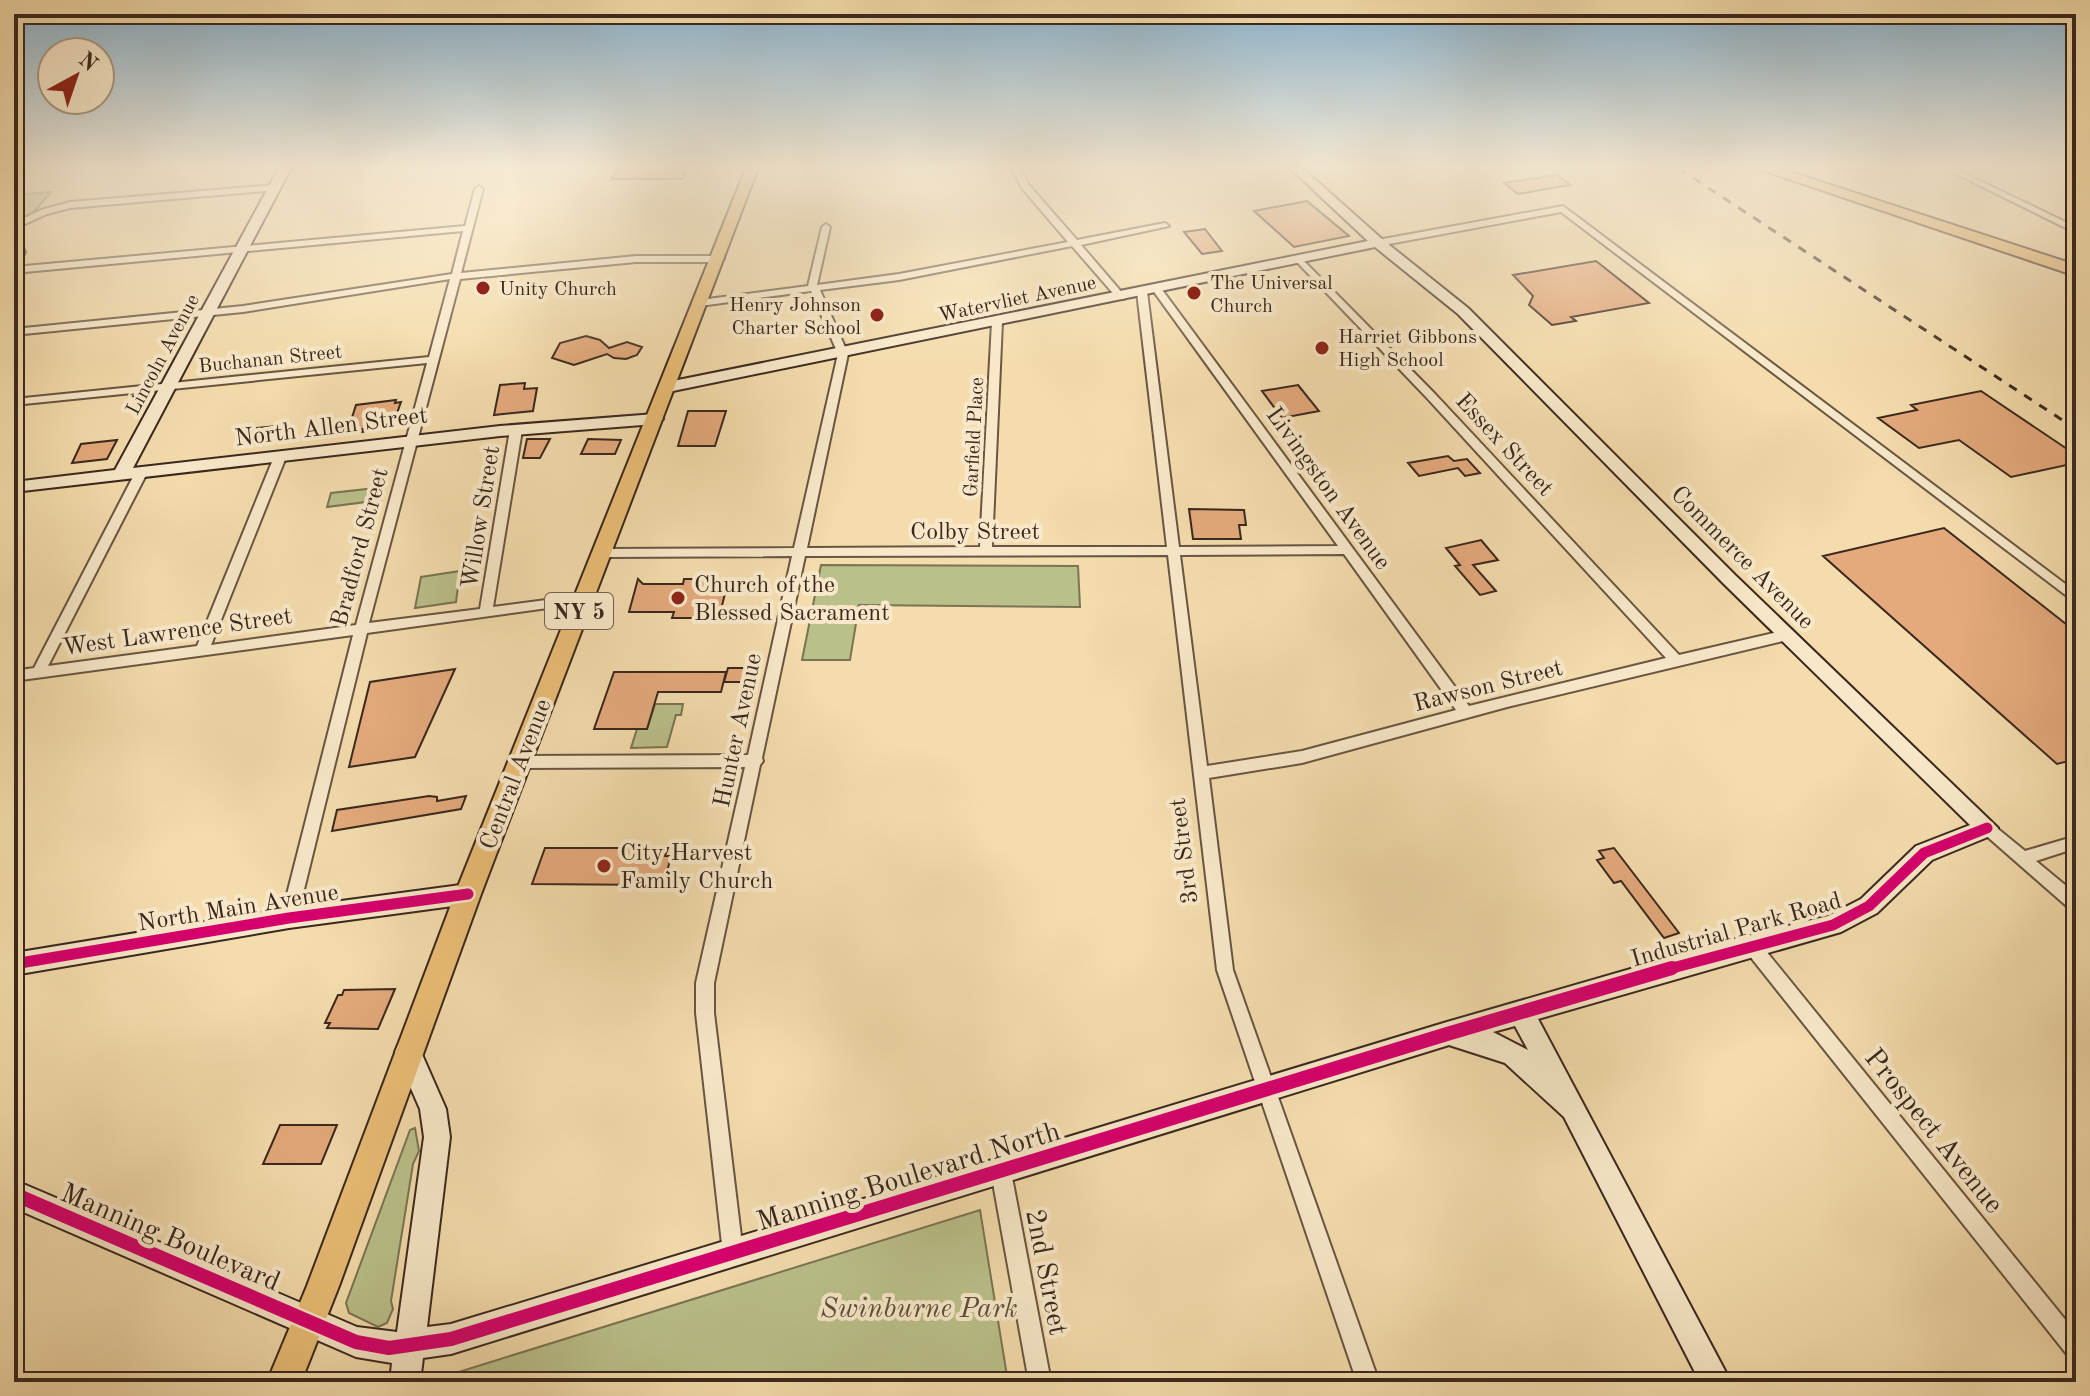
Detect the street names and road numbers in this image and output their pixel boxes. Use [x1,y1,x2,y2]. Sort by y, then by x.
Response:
street label: Watervliet Avenue [937,273,1098,326]
street label: Lincoln Avenue [124,291,204,419]
street label: Buchanan Street [198,343,343,377]
street label: Garfield Place [962,376,988,498]
street label: Essex Street [1450,389,1557,502]
street label: North Allen Street [233,404,429,452]
street label: Livingston Avenue [1261,404,1394,575]
street label: Willow Street [459,444,505,591]
street label: Bradford Street [328,466,394,629]
street label: Commerce Avenue [1665,482,1818,635]
street label: Colby Street [910,521,1040,545]
road number: NY 5 [545,593,613,629]
street label: West Lawrence Street [61,605,294,661]
street label: Hunter Avenue [711,651,767,810]
street label: Rawson Street [1411,657,1565,717]
street label: Central Avenue [477,696,557,854]
street label: 3rd Street [1167,796,1203,905]
street label: North Main Avenue [136,881,340,937]
street label: Industrial Park Road [1629,889,1844,972]
street label: Prospect Avenue [1858,1044,2007,1219]
street label: Manning Boulevard North [754,1118,1064,1237]
street label: Manning Boulevard [56,1180,284,1298]
street label: 2nd Street [1019,1207,1071,1338]

